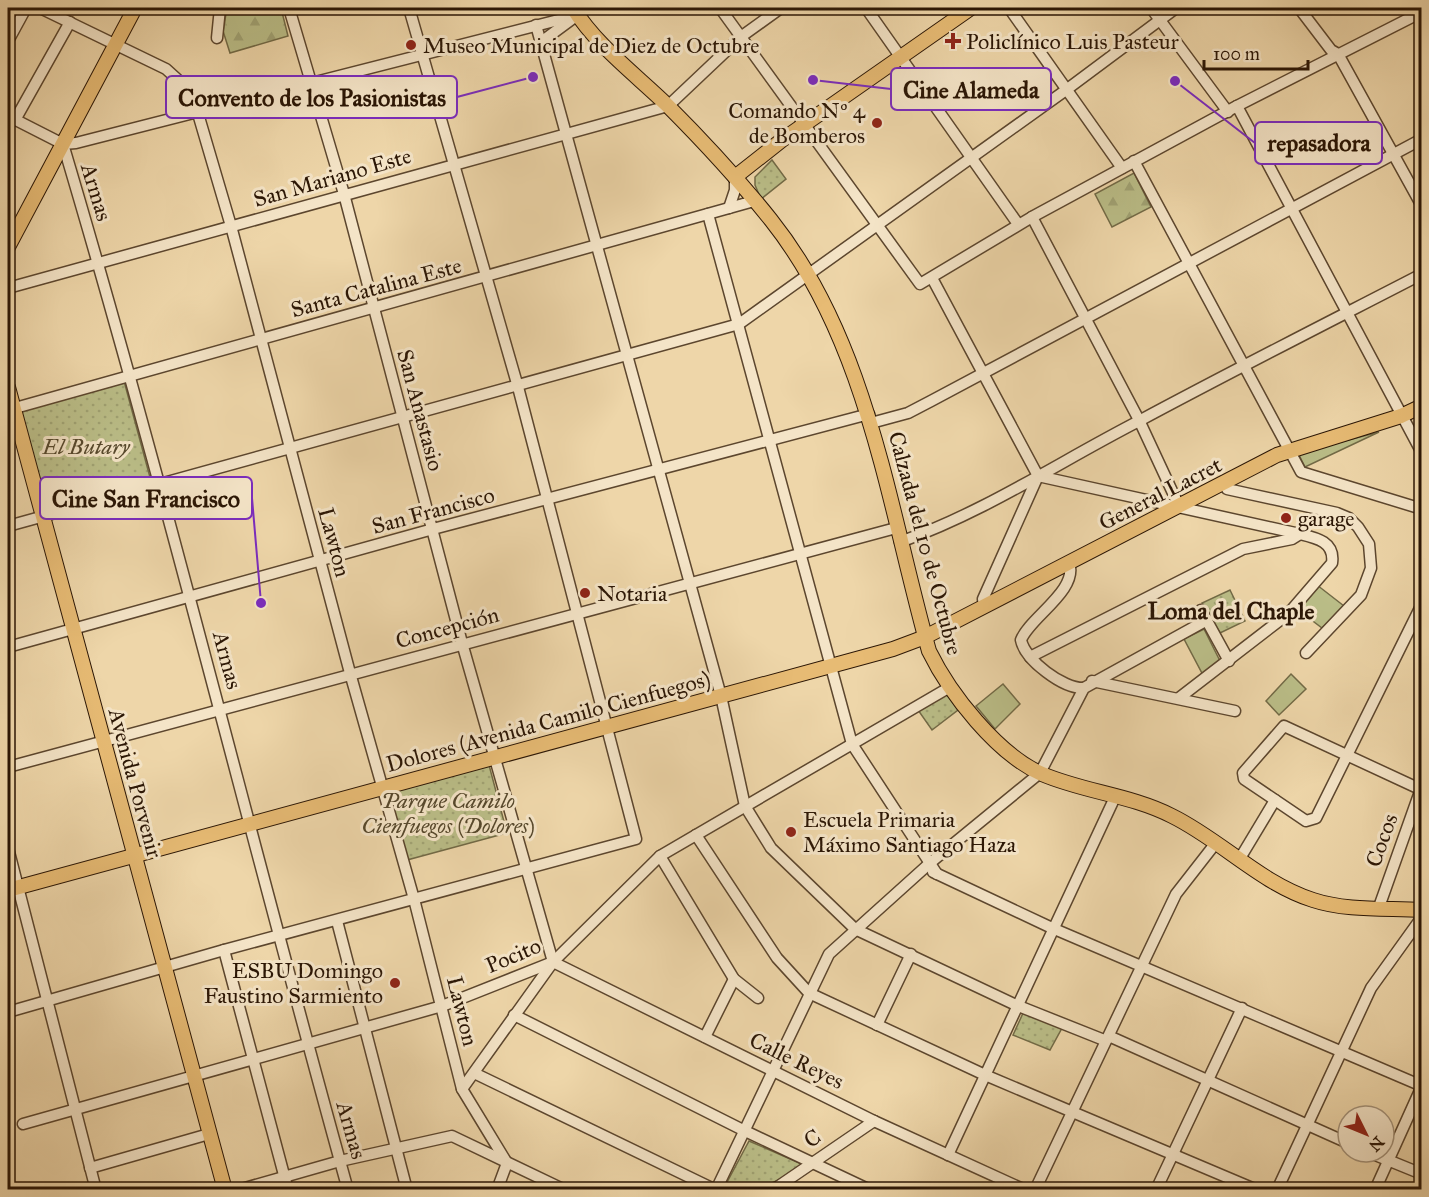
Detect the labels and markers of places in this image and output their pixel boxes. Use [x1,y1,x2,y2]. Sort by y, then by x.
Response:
place label: Policlínico Luis Pasteur [966,28,1180,55]
place label: Museo Municipal de Diez de Octubre [423,32,759,59]
marker: Policlínico Luis Pasteur [944,32,962,50]
marker: Museo Municipal de Diez de Octubre [404,38,418,52]
callout: Cine Alameda [891,68,1051,110]
callout: Convento de los Pasionistas [166,76,457,118]
place label: Comando Nº 4 de Bomberos [728,97,866,149]
marker: Comando Nº 4 de Bomberos [870,116,884,130]
callout: repasadora [1255,122,1382,164]
callout: Cine San Francisco [40,477,252,519]
place label: garage [1298,505,1355,532]
marker: garage [1279,511,1293,525]
place label: Notaria [597,580,668,607]
marker: Notaria [578,586,592,600]
place label: Escuela Primaria Máximo Santiago Haza [803,806,1017,858]
marker: Escuela Primaria Máximo Santiago Haza [784,825,798,839]
place label: ESBU Domingo Faustino Sarmiento [204,957,383,1009]
marker: ESBU Domingo Faustino Sarmiento [388,976,402,990]

